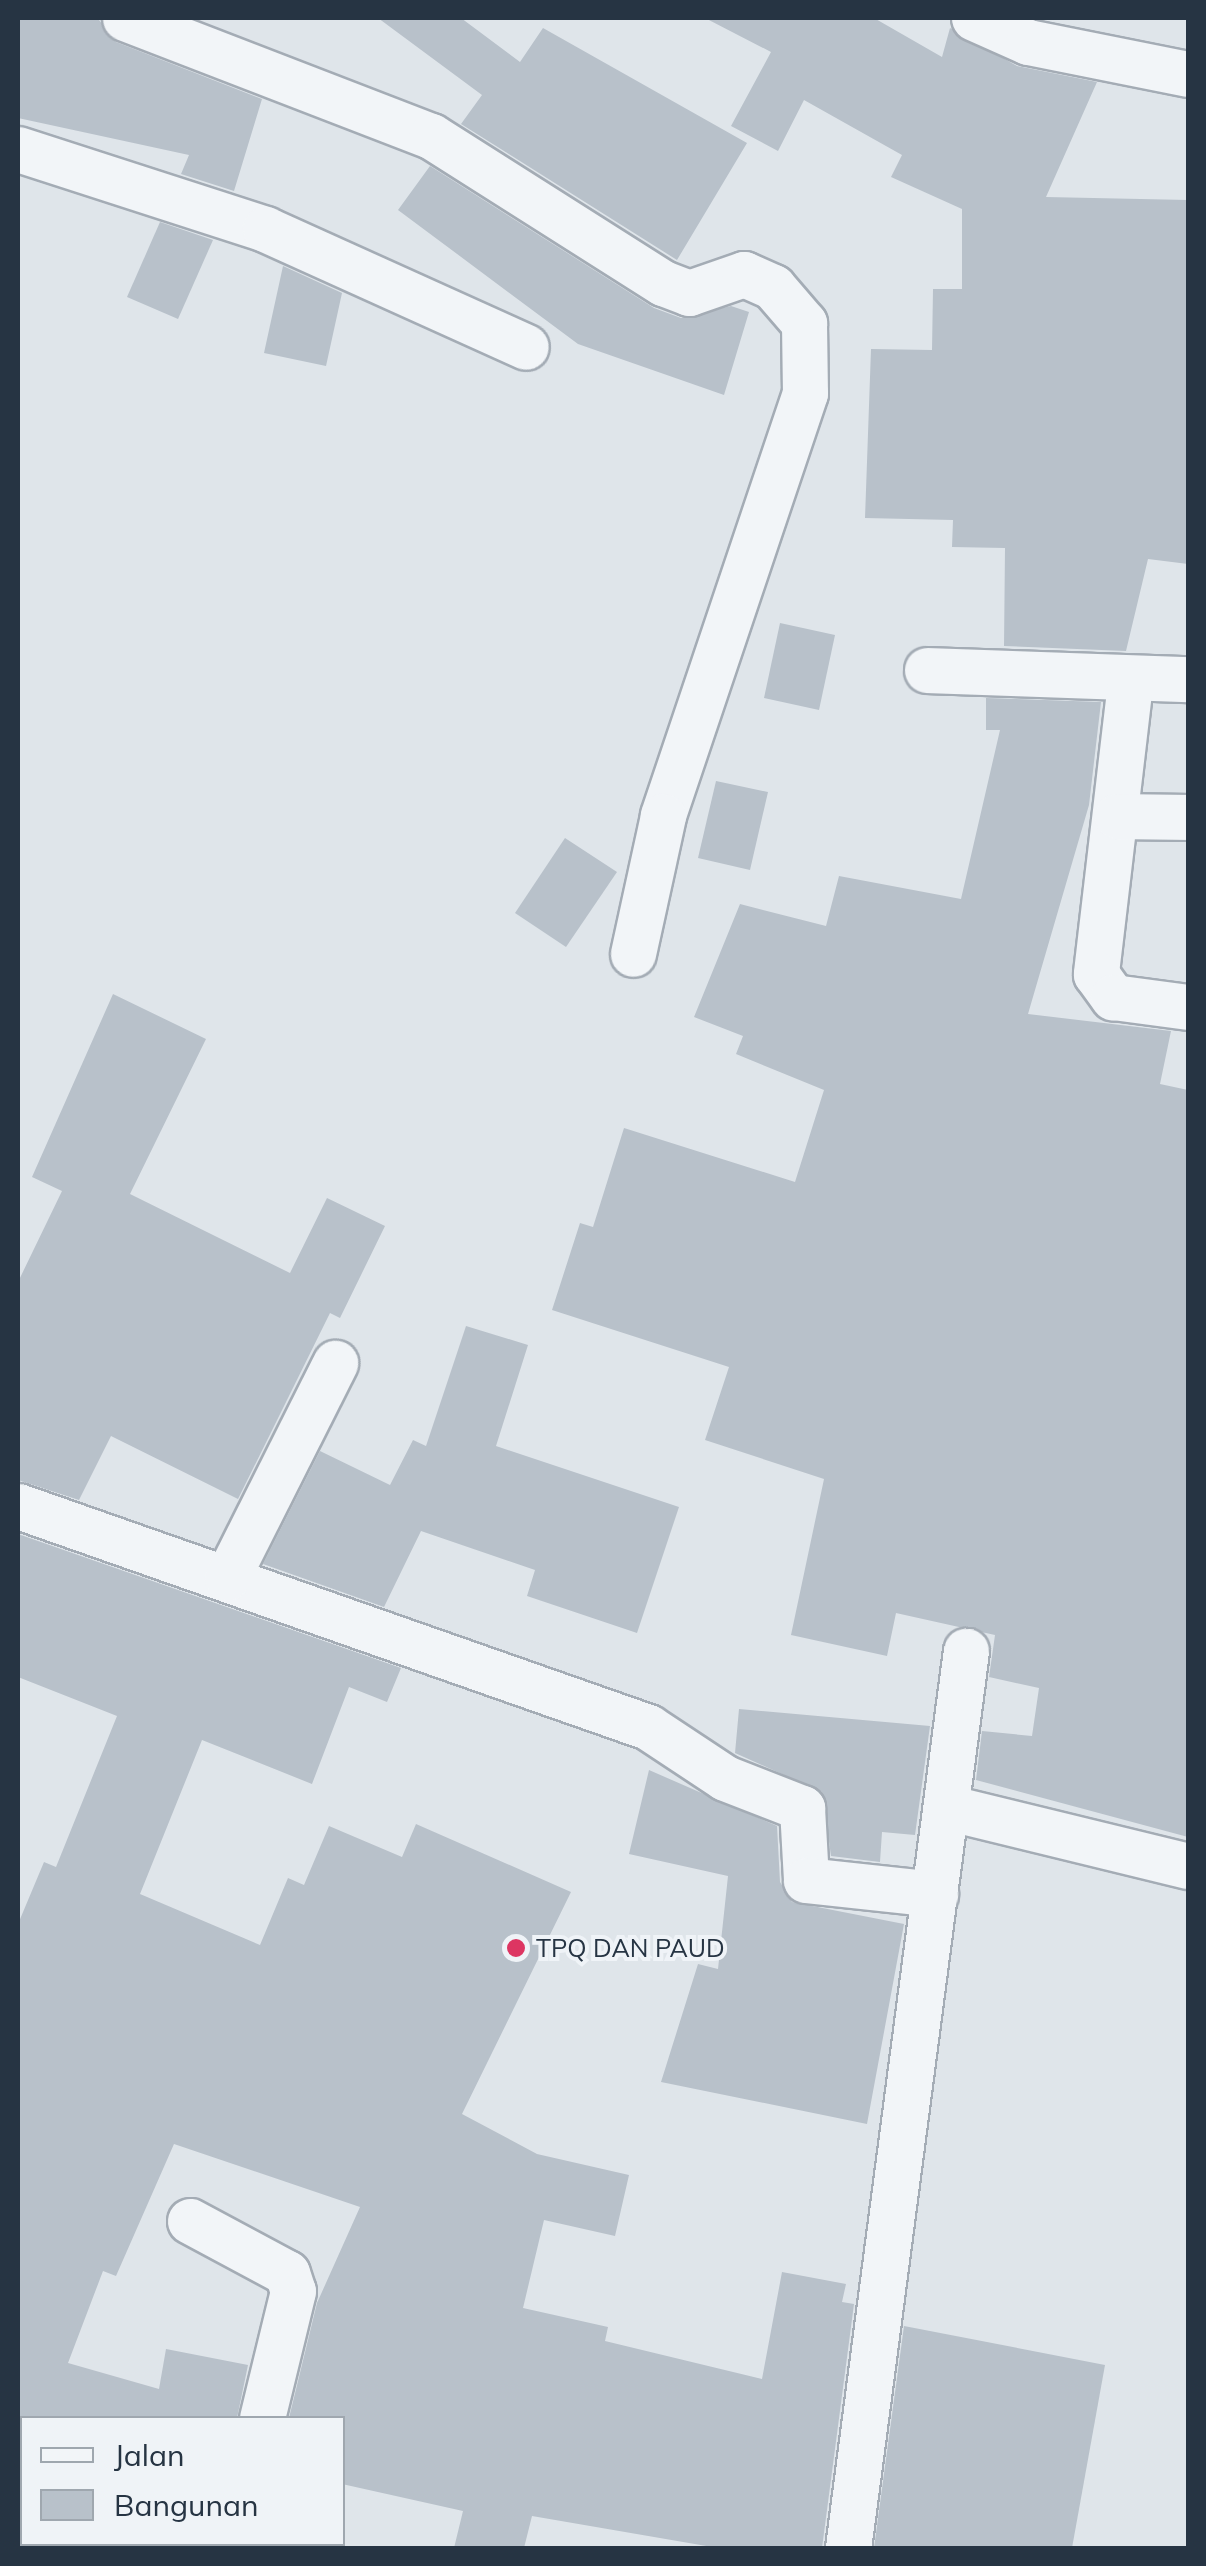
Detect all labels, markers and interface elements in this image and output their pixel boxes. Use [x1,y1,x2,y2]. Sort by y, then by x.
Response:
place label: TPQ DAN PAUD [536,1933,725,1963]
marker: TPQ DAN PAUD [505,1937,527,1959]
legend [20,2416,345,2546]
text: Jalan [114,2436,185,2474]
text: Bangunan [114,2486,259,2524]

